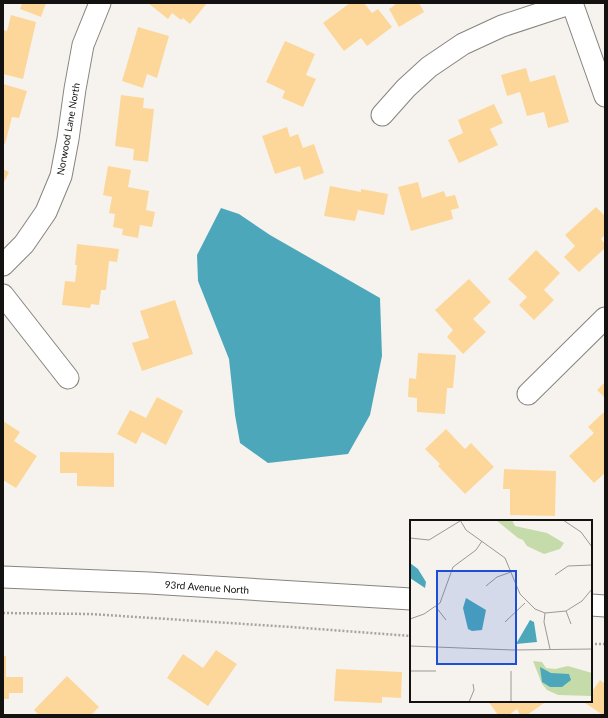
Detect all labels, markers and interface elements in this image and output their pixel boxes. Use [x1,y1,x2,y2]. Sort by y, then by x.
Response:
street label: Norwood Lane North [54,82,82,176]
inset map [410,520,592,702]
street label: 93rd Avenue North [164,578,250,596]

